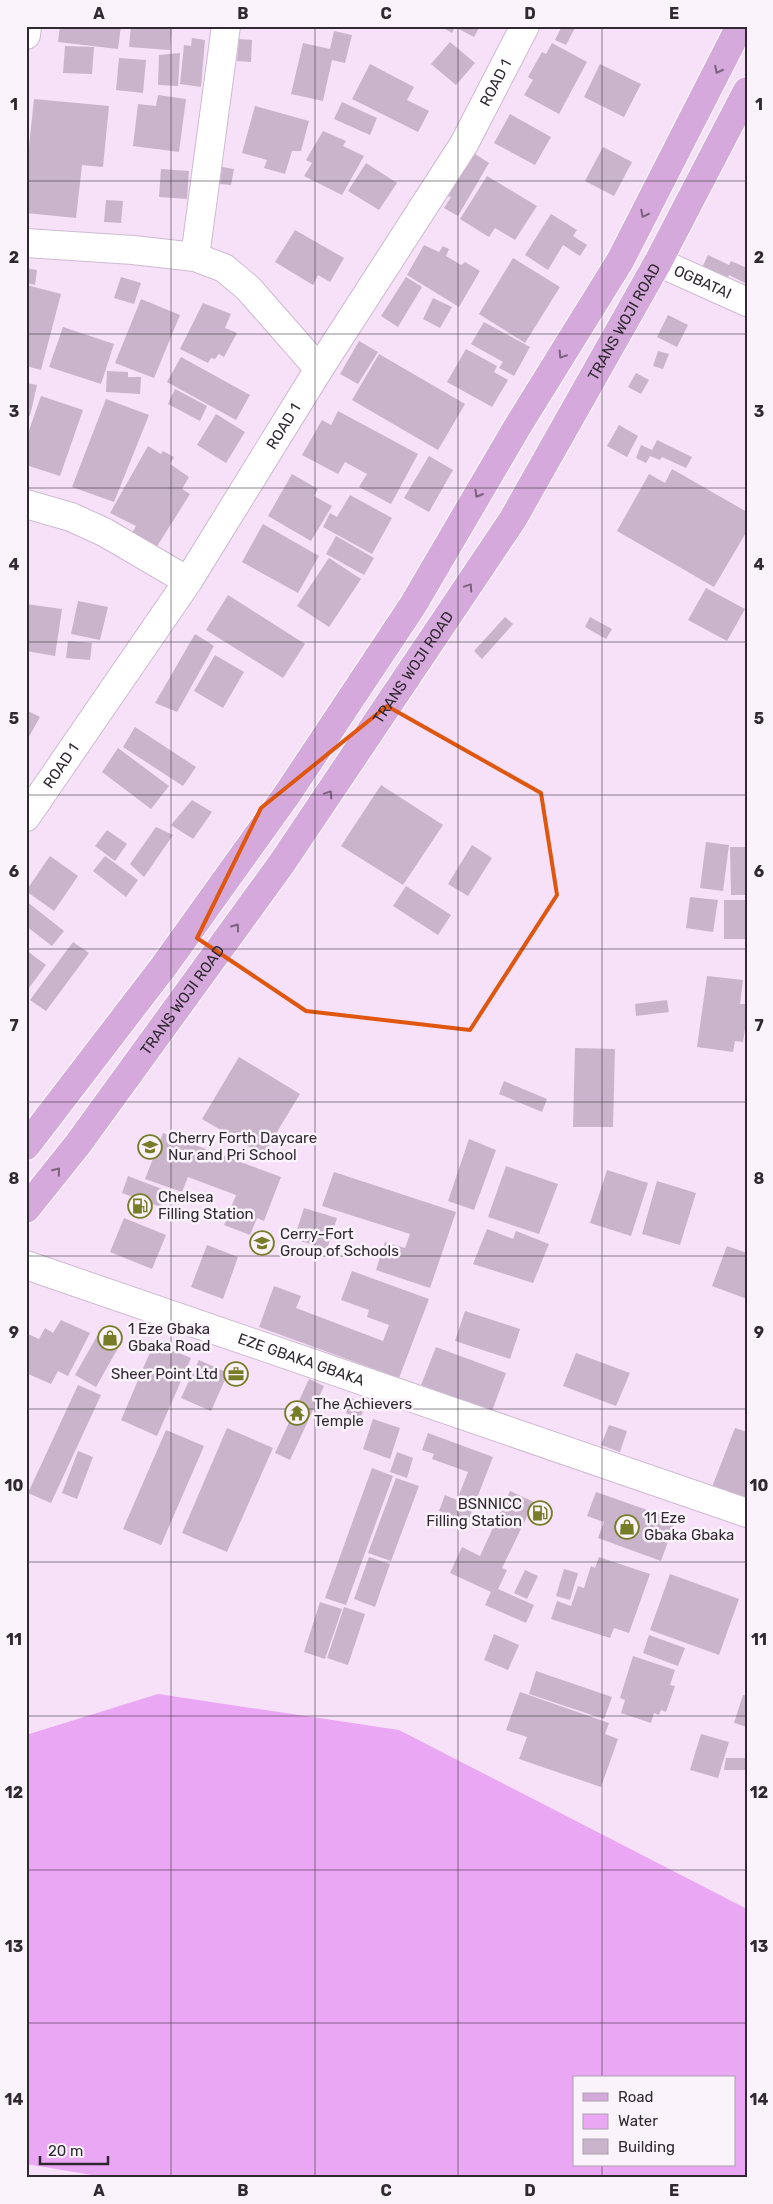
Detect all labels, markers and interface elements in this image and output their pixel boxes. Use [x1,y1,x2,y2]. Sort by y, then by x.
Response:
text: A [93,4,105,23]
text: B [237,4,249,23]
text: C [380,4,392,23]
text: D [524,4,536,23]
text: E [669,4,679,23]
street label: ROAD 1 [476,56,515,109]
one-way arrow [714,65,724,74]
text: 1 [10,95,18,114]
text: 1 [755,95,763,114]
one-way arrow [640,209,650,218]
text: 2 [9,248,19,267]
text: 2 [754,248,764,267]
street label: TRANS WOJI ROAD [584,260,664,384]
street label: OGBATAI [671,261,734,303]
one-way arrow [559,349,569,358]
street label: ROAD 1 [263,400,304,453]
text: 3 [9,402,19,421]
text: 3 [754,402,764,421]
one-way arrow [475,488,485,497]
text: 4 [9,555,20,574]
text: 4 [754,555,765,574]
one-way arrow [462,583,472,592]
street label: TRANS WOJI ROAD [369,608,457,727]
text: 5 [9,709,19,728]
text: 5 [754,709,764,728]
street label: ROAD 1 [39,740,83,792]
one-way arrow [323,790,332,800]
text: 6 [9,862,19,881]
text: 6 [754,862,764,881]
one-way arrow [230,923,239,933]
street label: TRANS WOJI ROAD [137,942,228,1059]
text: 7 [9,1016,19,1035]
text: 7 [754,1016,764,1035]
place label: Cherry Forth Daycare Nur and Pri School [168,1129,317,1164]
school or university icon: Cherry Forth Daycare Nur and Pri School [137,1134,163,1160]
one-way arrow [51,1168,59,1177]
text: 8 [9,1169,20,1188]
text: 8 [754,1169,765,1188]
place label: Chelsea Filling Station [158,1188,254,1223]
fuel station icon: Chelsea Filling Station [127,1193,153,1219]
place label: Cerry-Fort Group of Schools [280,1225,399,1260]
school or university icon: Cerry-Fort Group of Schools [249,1230,275,1256]
place label: 1 Eze Gbaka Gbaka Road [128,1320,211,1355]
text: 9 [9,1323,19,1342]
text: 9 [754,1323,764,1342]
shop icon: 1 Eze Gbaka Gbaka Road [97,1325,123,1351]
street label: EZE GBAKA GBAKA [236,1330,367,1390]
office icon: Sheer Point Ltd [223,1361,249,1387]
place label: Sheer Point Ltd [111,1365,218,1383]
place label: The Achievers Temple [314,1395,412,1430]
temple icon: The Achievers Temple [284,1400,310,1426]
text: 10 [5,1476,24,1495]
text: 10 [750,1476,769,1495]
place label: BSNNICC Filling Station [426,1495,522,1530]
fuel station icon: BSNNICC Filling Station [527,1500,553,1526]
place label: 11 Eze Gbaka Gbaka [644,1509,734,1544]
shop icon: 11 Eze Gbaka Gbaka [614,1514,640,1540]
text: 11 [6,1630,22,1649]
text: 11 [751,1630,767,1649]
text: 12 [5,1783,23,1802]
text: 12 [750,1783,768,1802]
text: 13 [5,1937,23,1956]
text: 13 [750,1937,768,1956]
legend [573,2076,736,2166]
text: Road [618,2088,654,2106]
text: 14 [5,2090,24,2109]
text: 14 [750,2090,769,2109]
text: Water [618,2112,658,2130]
scale bar [40,2134,108,2166]
text: Building [618,2138,675,2156]
text: 20 m [48,2142,83,2160]
text: A [93,2181,105,2200]
text: B [237,2181,249,2200]
text: C [380,2181,392,2200]
text: D [524,2181,536,2200]
text: E [669,2181,679,2200]

